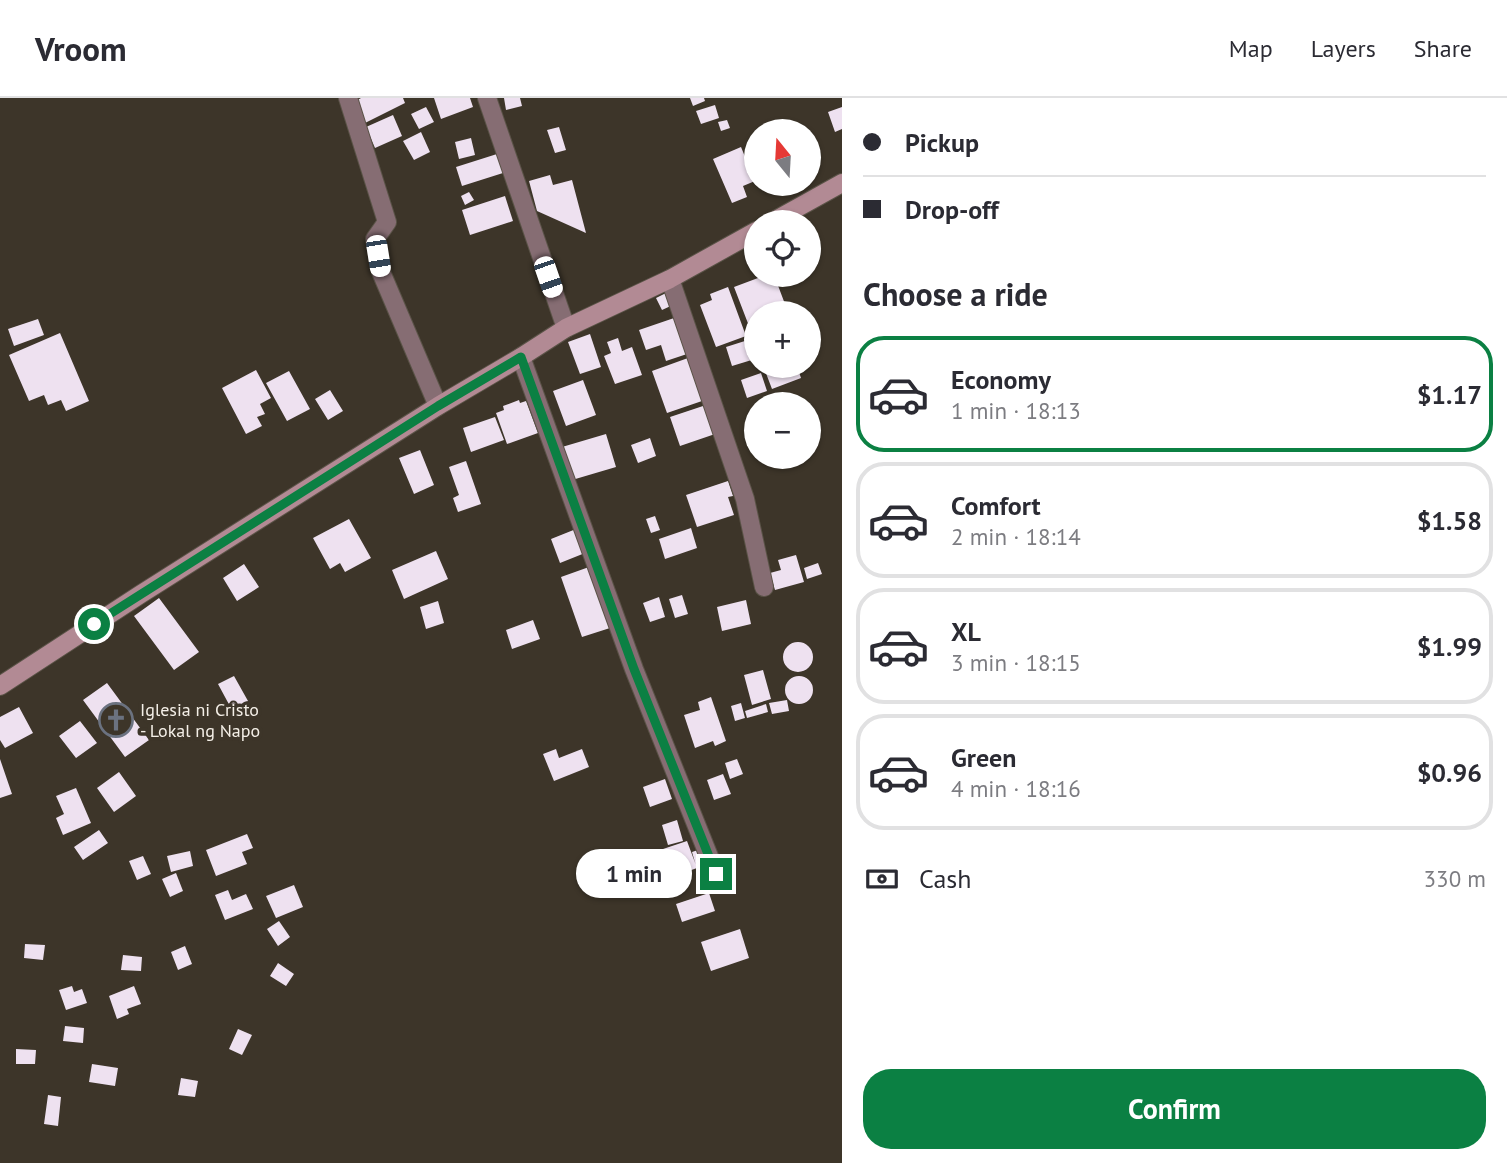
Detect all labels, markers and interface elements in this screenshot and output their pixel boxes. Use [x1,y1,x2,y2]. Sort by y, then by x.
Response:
text: Vroom [35,27,127,70]
text: Map [1229,33,1273,64]
text: Layers [1311,33,1376,64]
text: Share [1414,33,1472,64]
north arrow [744,119,821,196]
map controls [744,119,821,469]
text: Pickup [905,126,979,159]
text: Drop-off [905,193,999,226]
button: locate [744,210,821,287]
car [365,234,392,278]
car [532,254,565,300]
text: Choose a ride [863,273,1048,315]
button: + [744,301,821,378]
icon: car [867,363,930,426]
text: Economy [951,363,1051,396]
text: $1.17 [1417,378,1482,411]
button: − [744,392,821,469]
text: 1 min · 18:13 [951,396,1081,425]
icon: car [867,489,930,552]
text: Comfort [951,489,1041,522]
text: $1.58 [1417,504,1482,537]
text: 2 min · 18:14 [951,522,1081,551]
route start [78,608,110,640]
icon: car [867,615,930,678]
text: XL [951,615,981,648]
text: $1.99 [1417,630,1482,663]
text: 3 min · 18:15 [951,648,1081,677]
place label: Iglesia ni Cristo - Lokal ng Napo [140,698,260,742]
church icon: Iglesia ni Cristo - Lokal ng Napo [97,701,135,739]
icon: car [867,741,930,804]
text: Green [951,741,1016,774]
text: $0.96 [1417,756,1482,789]
text: 4 min · 18:16 [951,774,1081,803]
callout: 1 min [576,850,692,898]
route end [700,858,732,890]
text: 1 min [606,859,662,888]
icon: cash [863,860,901,898]
text: Cash [919,862,971,895]
text: 330 m [1424,864,1486,893]
button: Confirm [863,1069,1486,1149]

